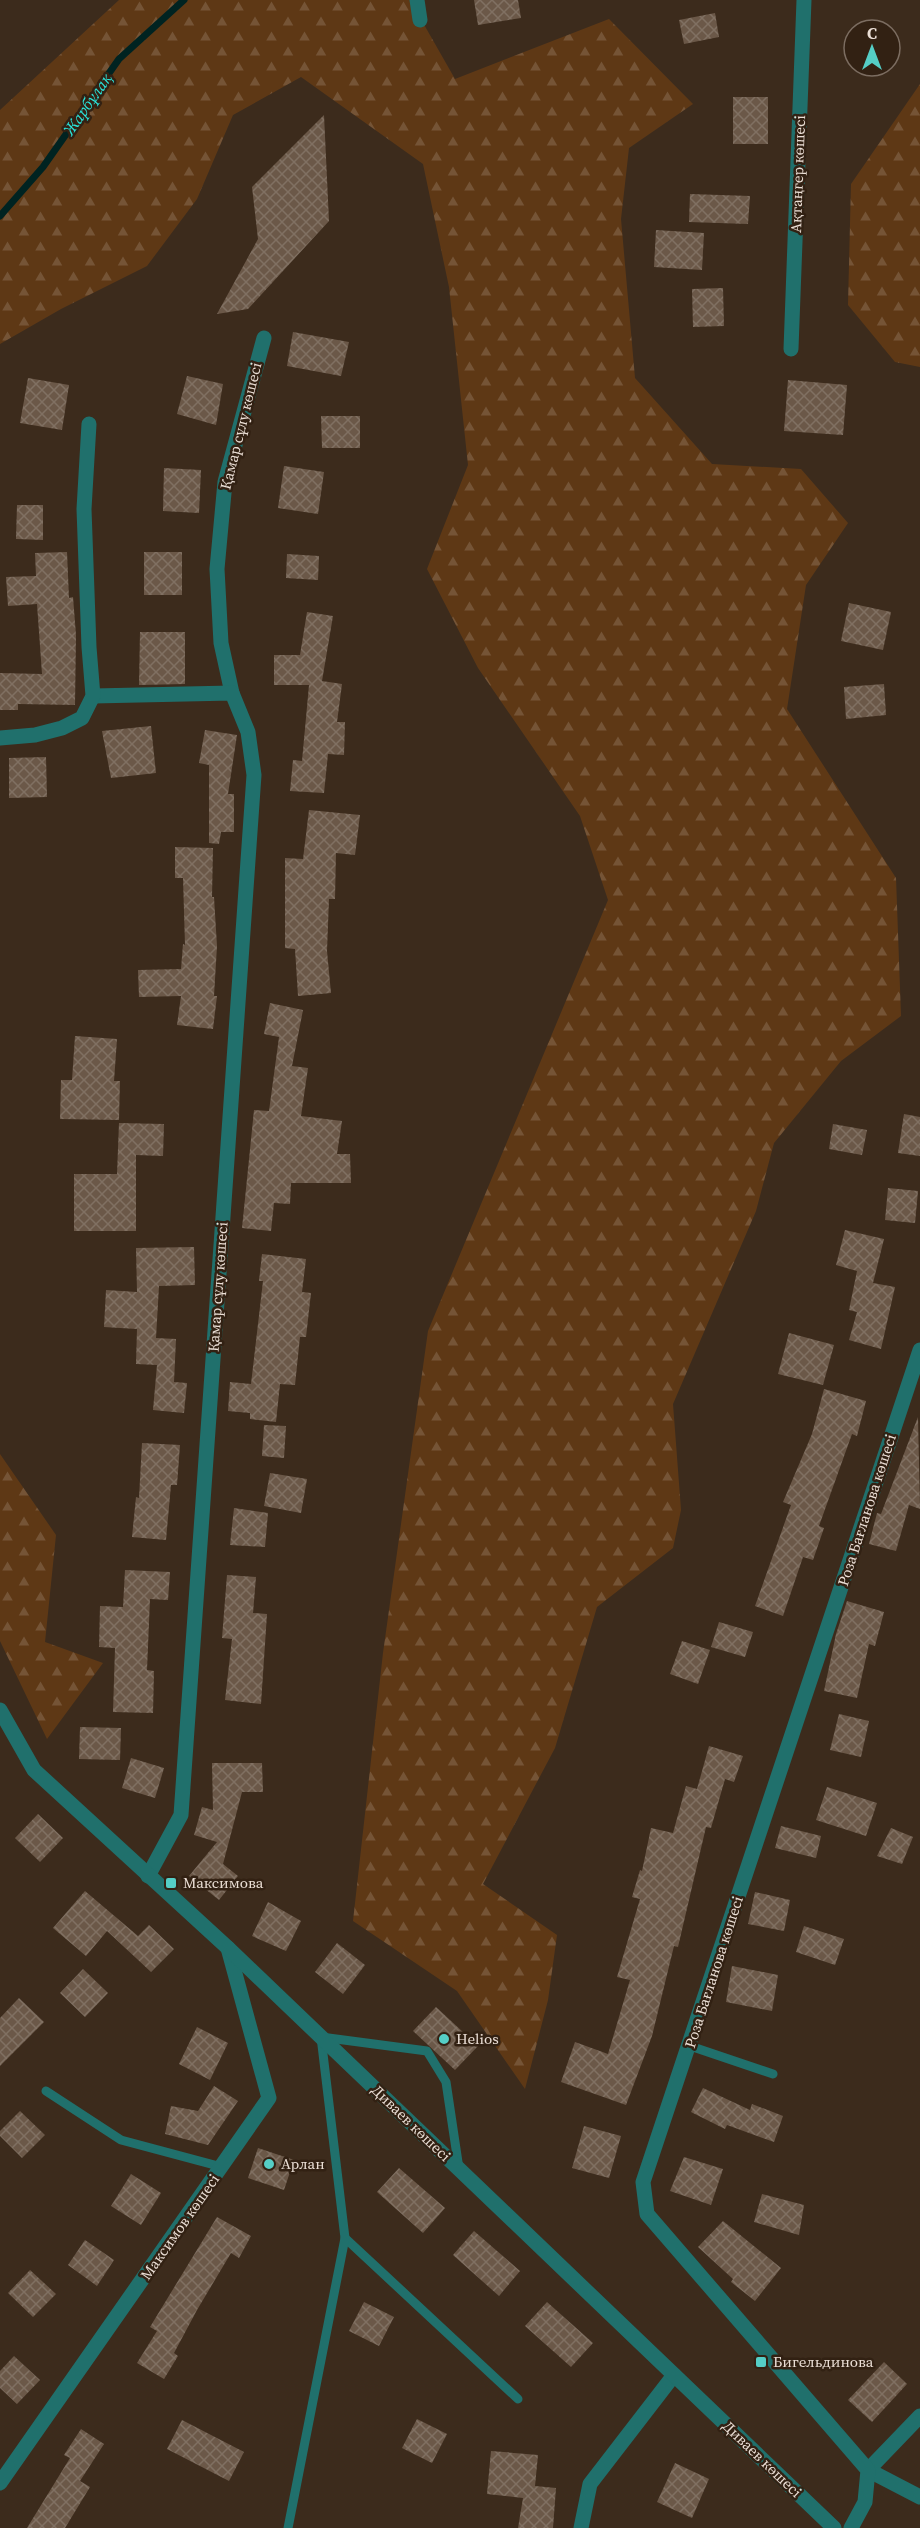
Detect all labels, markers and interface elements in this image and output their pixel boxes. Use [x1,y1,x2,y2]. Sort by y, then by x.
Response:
north arrow [842,18,902,78]
text: С [867,22,877,44]
water label: Жарбұлақ [57,68,117,140]
street label: Ақтаңгер көшесі [785,115,810,233]
street label: Қамар сұлу көшесі [215,360,266,492]
street label: Қамар сұлу көшесі [202,1221,233,1353]
street label: Роза Бағланова көшесі [832,1431,901,1588]
place label: Максимова [183,1872,264,1893]
marker: Максимова [164,1876,178,1890]
street label: Роза Бағланова көшесі [679,1893,748,2050]
place label: Helios [456,2028,499,2049]
marker: Helios [437,2032,451,2046]
street label: Диваев көшесі [367,2079,456,2166]
place label: Арлан [281,2153,325,2174]
marker: Арлан [262,2157,276,2171]
street label: Максимов көшесі [135,2170,224,2284]
place label: Бигельдинова [773,2351,874,2372]
marker: Бигельдинова [754,2355,768,2369]
street label: Диваев көшесі [718,2415,807,2502]

